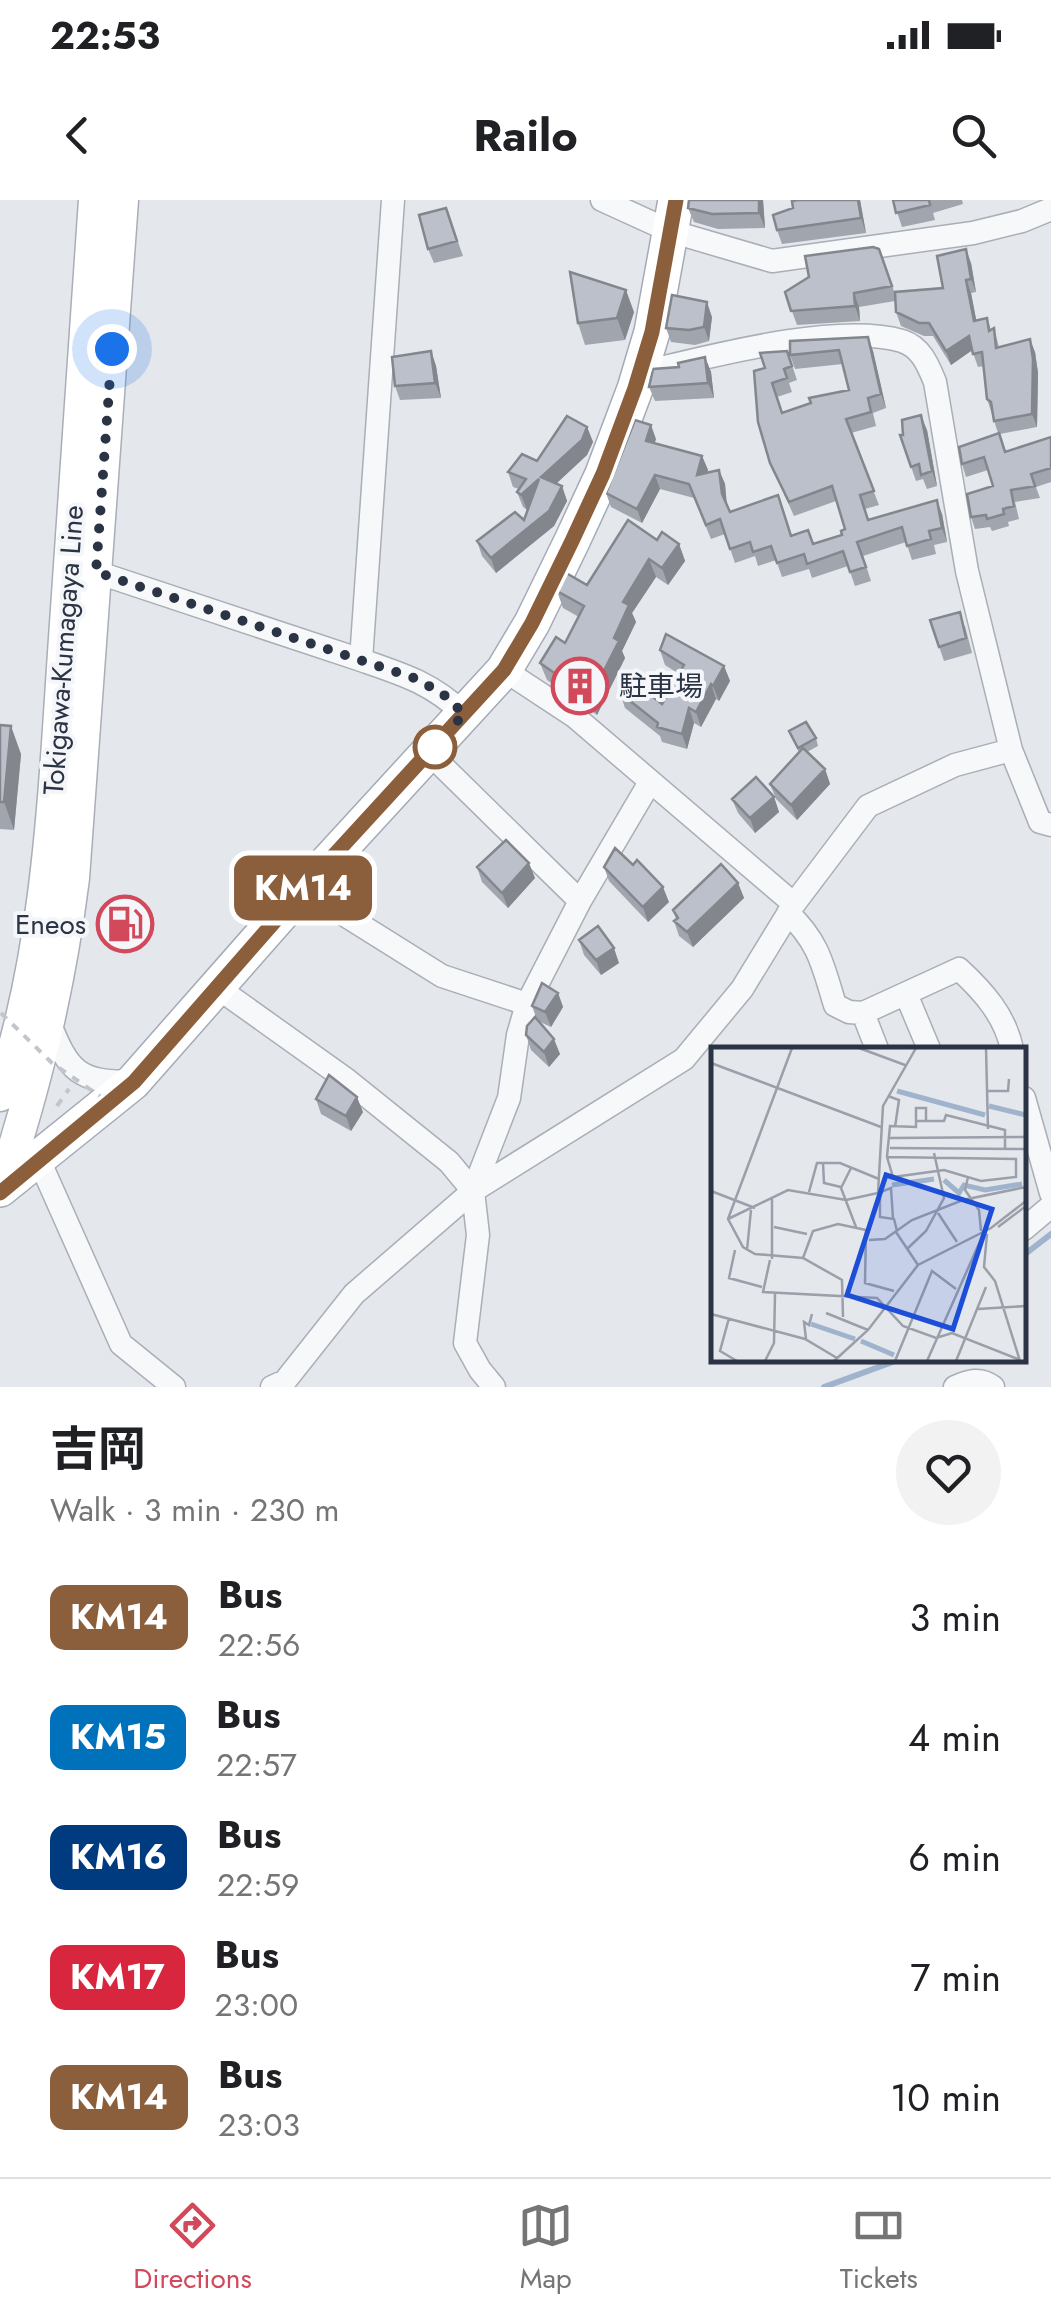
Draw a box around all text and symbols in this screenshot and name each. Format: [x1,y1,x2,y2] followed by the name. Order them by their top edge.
[50,8,160,63] text: 22:53
[473,103,578,168] text: Railo
[50,108,105,163] icon: back
[946,108,1001,163] icon: search
[87,324,137,374] your location
[33,504,94,796] street label: Tokigawa-Kumagaya Line
[550,656,610,716] building icon: 駐車場
[619,666,703,707] place label: 駐車場
[414,726,456,768] unlabelled marker
[233,856,373,920] line badge: KM14
[254,863,352,913] text: KM14
[95,894,155,954] fuel station icon: Eneos
[15,904,86,945] place label: Eneos
[711,1047,1026,1362] inset map
[50,1415,146,1484] text: 吉岡
[896,1420,1001,1525] button: heart
[50,1487,340,1533] text: Walk · 3 min · 230 m
[218,1567,282,1622] text: Bus
[909,1590,1001,1645] text: 3 min
[70,1592,168,1642] text: KM14
[218,1622,300,1668] text: 22:56
[216,1687,280,1742] text: Bus
[908,1710,1001,1765] text: 4 min
[70,1712,166,1762] text: KM15
[216,1742,297,1788] text: 22:57
[217,1807,281,1862] text: Bus
[908,1830,1001,1885] text: 6 min
[70,1832,167,1882] text: KM16
[217,1862,299,1908] text: 22:59
[215,1927,279,1982] text: Bus
[910,1950,1001,2005] text: 7 min
[70,1952,165,2002] text: KM17
[215,1982,298,2028] text: 23:00
[218,2047,282,2102] text: Bus
[890,2070,1001,2125] text: 10 min
[70,2072,168,2122] text: KM14
[218,2102,300,2148] text: 23:03
[133,2198,252,2299] tab: Directions
[518,2198,573,2299] tab: Map
[840,2198,918,2299] tab: Tickets

